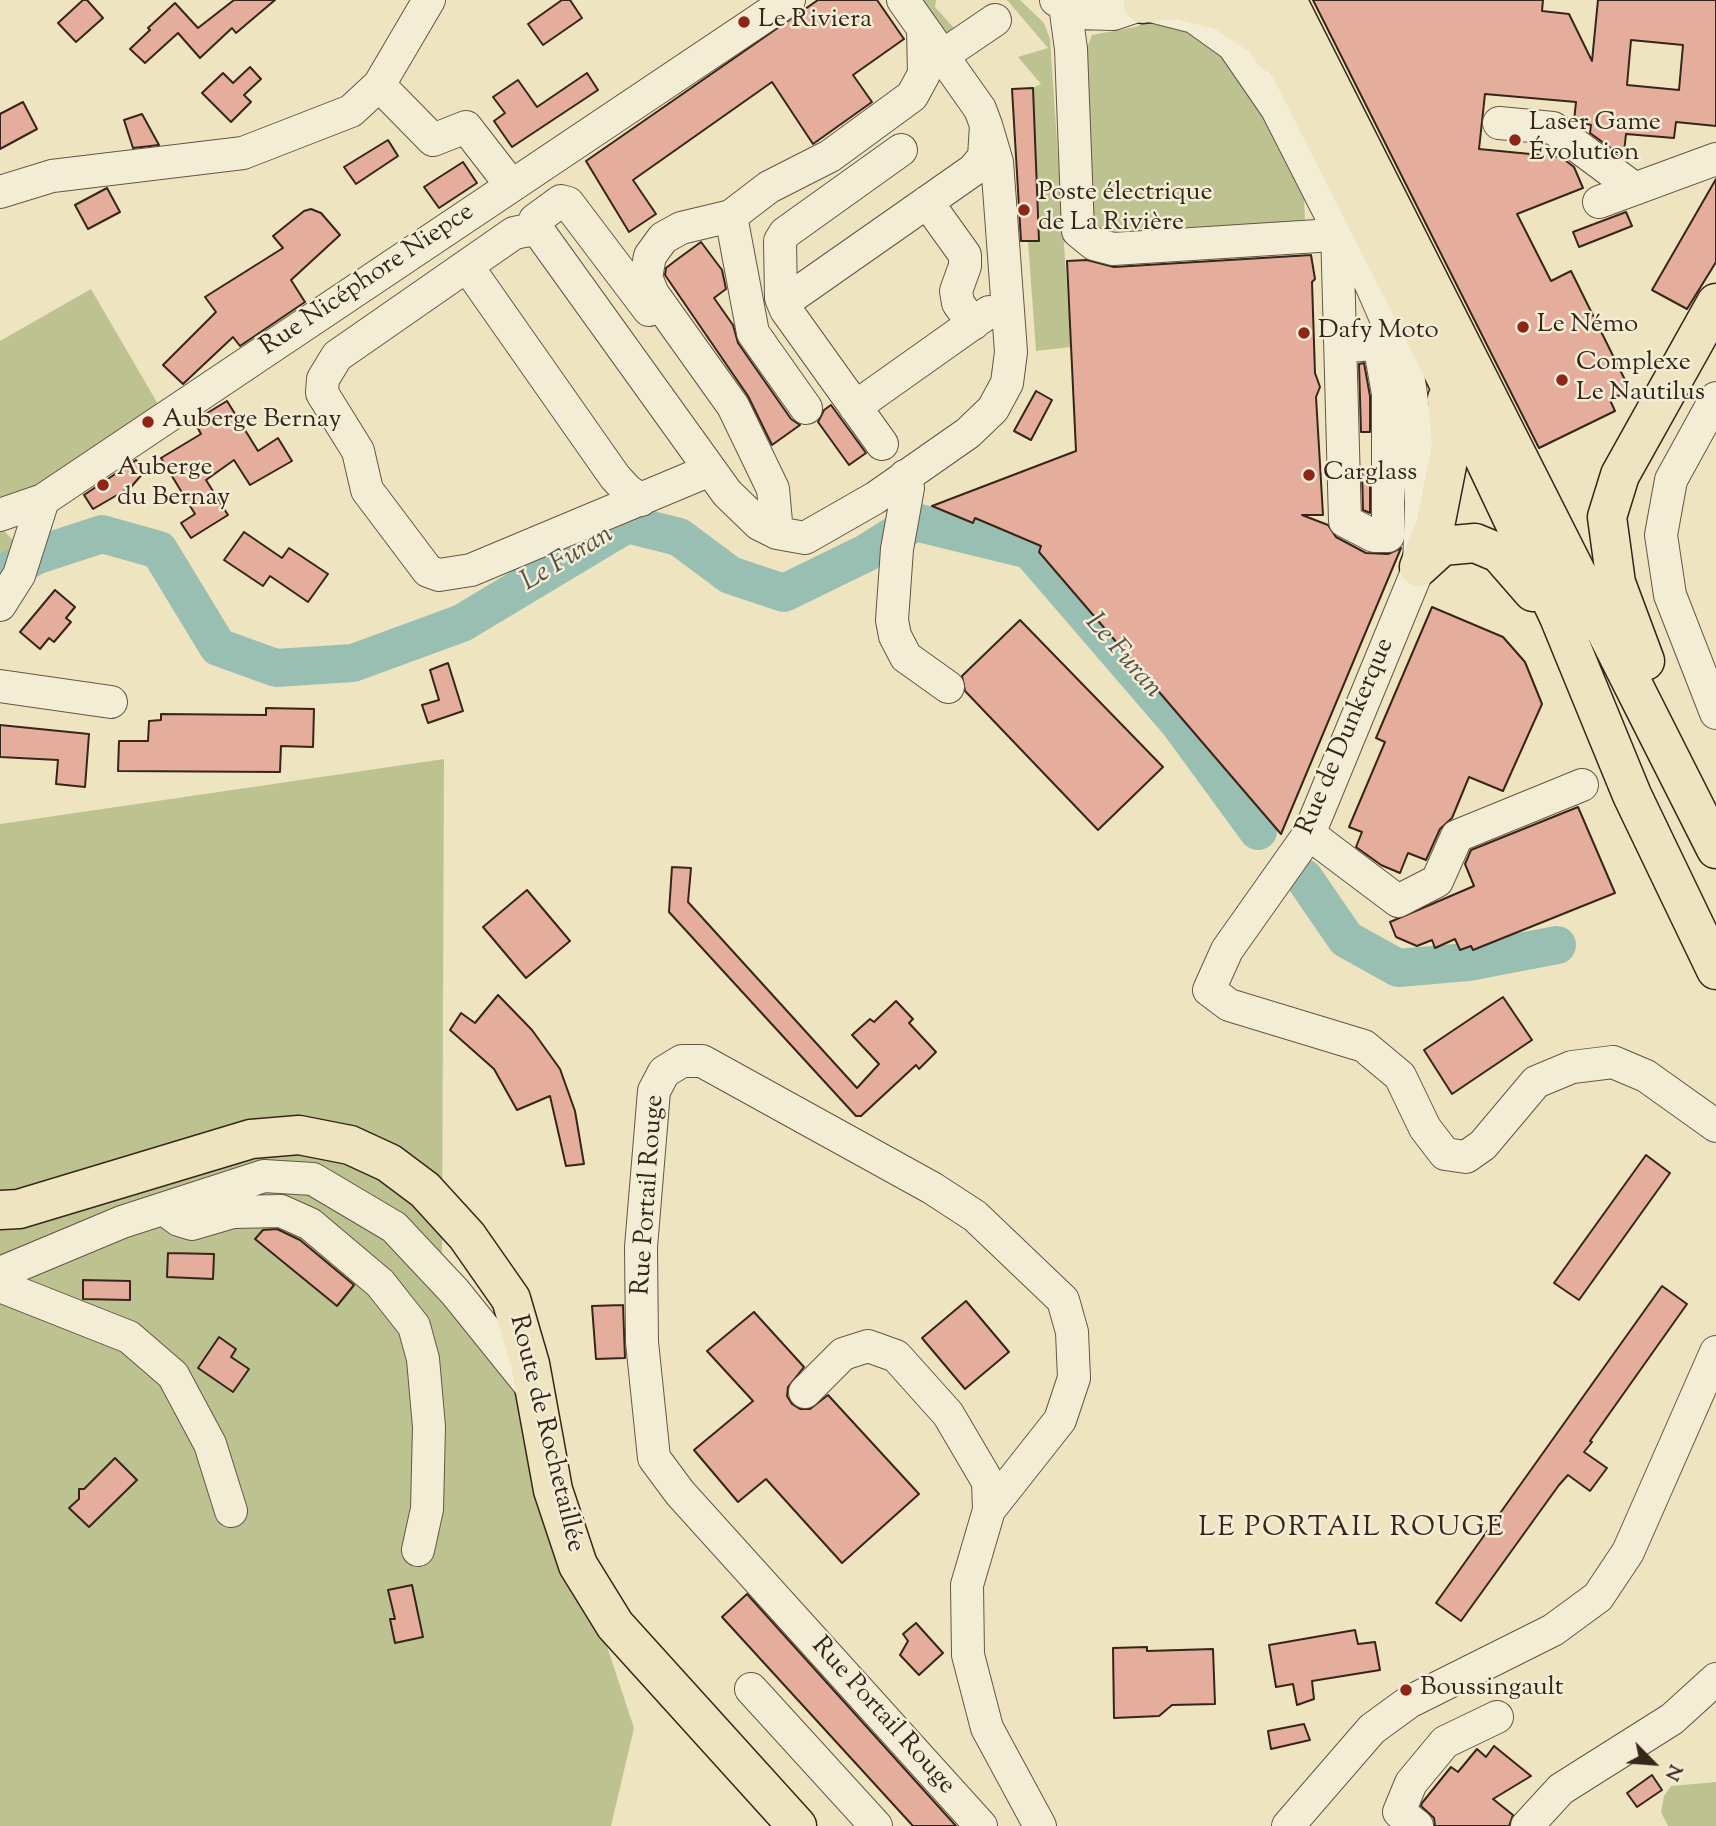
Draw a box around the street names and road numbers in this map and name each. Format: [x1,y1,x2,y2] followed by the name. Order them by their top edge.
[255,198,481,364] street label: Rue Nicéphore Niepce
[1292,634,1402,840] street label: Rue de Dunkerque
[627,1094,673,1296] street label: Rue Portail Rouge
[500,1312,590,1556] street label: Route de Rochetaillée
[803,1632,961,1802] street label: Rue Portail Rouge

